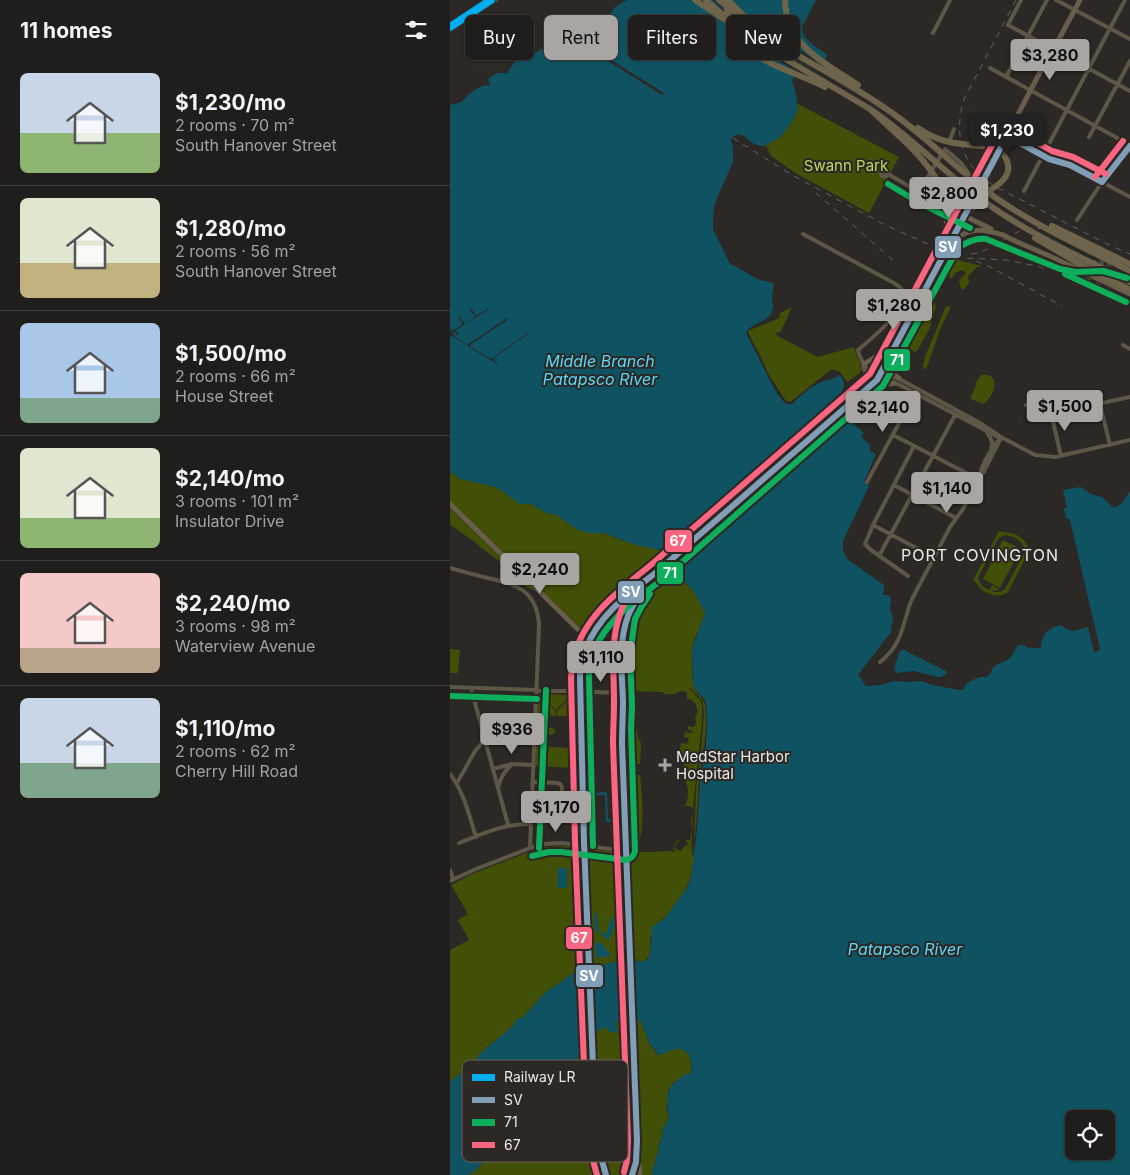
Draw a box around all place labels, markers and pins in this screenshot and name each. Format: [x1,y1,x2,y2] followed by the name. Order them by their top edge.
[1009,38,1091,81] pin: $3,280
[966,114,1048,156] pin: $1,230
[908,176,990,219] pin: $2,800
[853,288,935,331] pin: $1,280
[842,390,924,433] pin: $2,140
[1024,390,1106,432] pin: $1,500
[906,472,988,514] pin: $1,140
[499,552,581,595] pin: $2,240
[560,640,642,683] pin: $1,110
[482,712,542,755] pin: $936
[676,747,790,783] place label: MedStar Harbor Hospital
[658,758,672,772] marker: MedStar Harbor Hospital
[515,790,597,833] pin: $1,170

